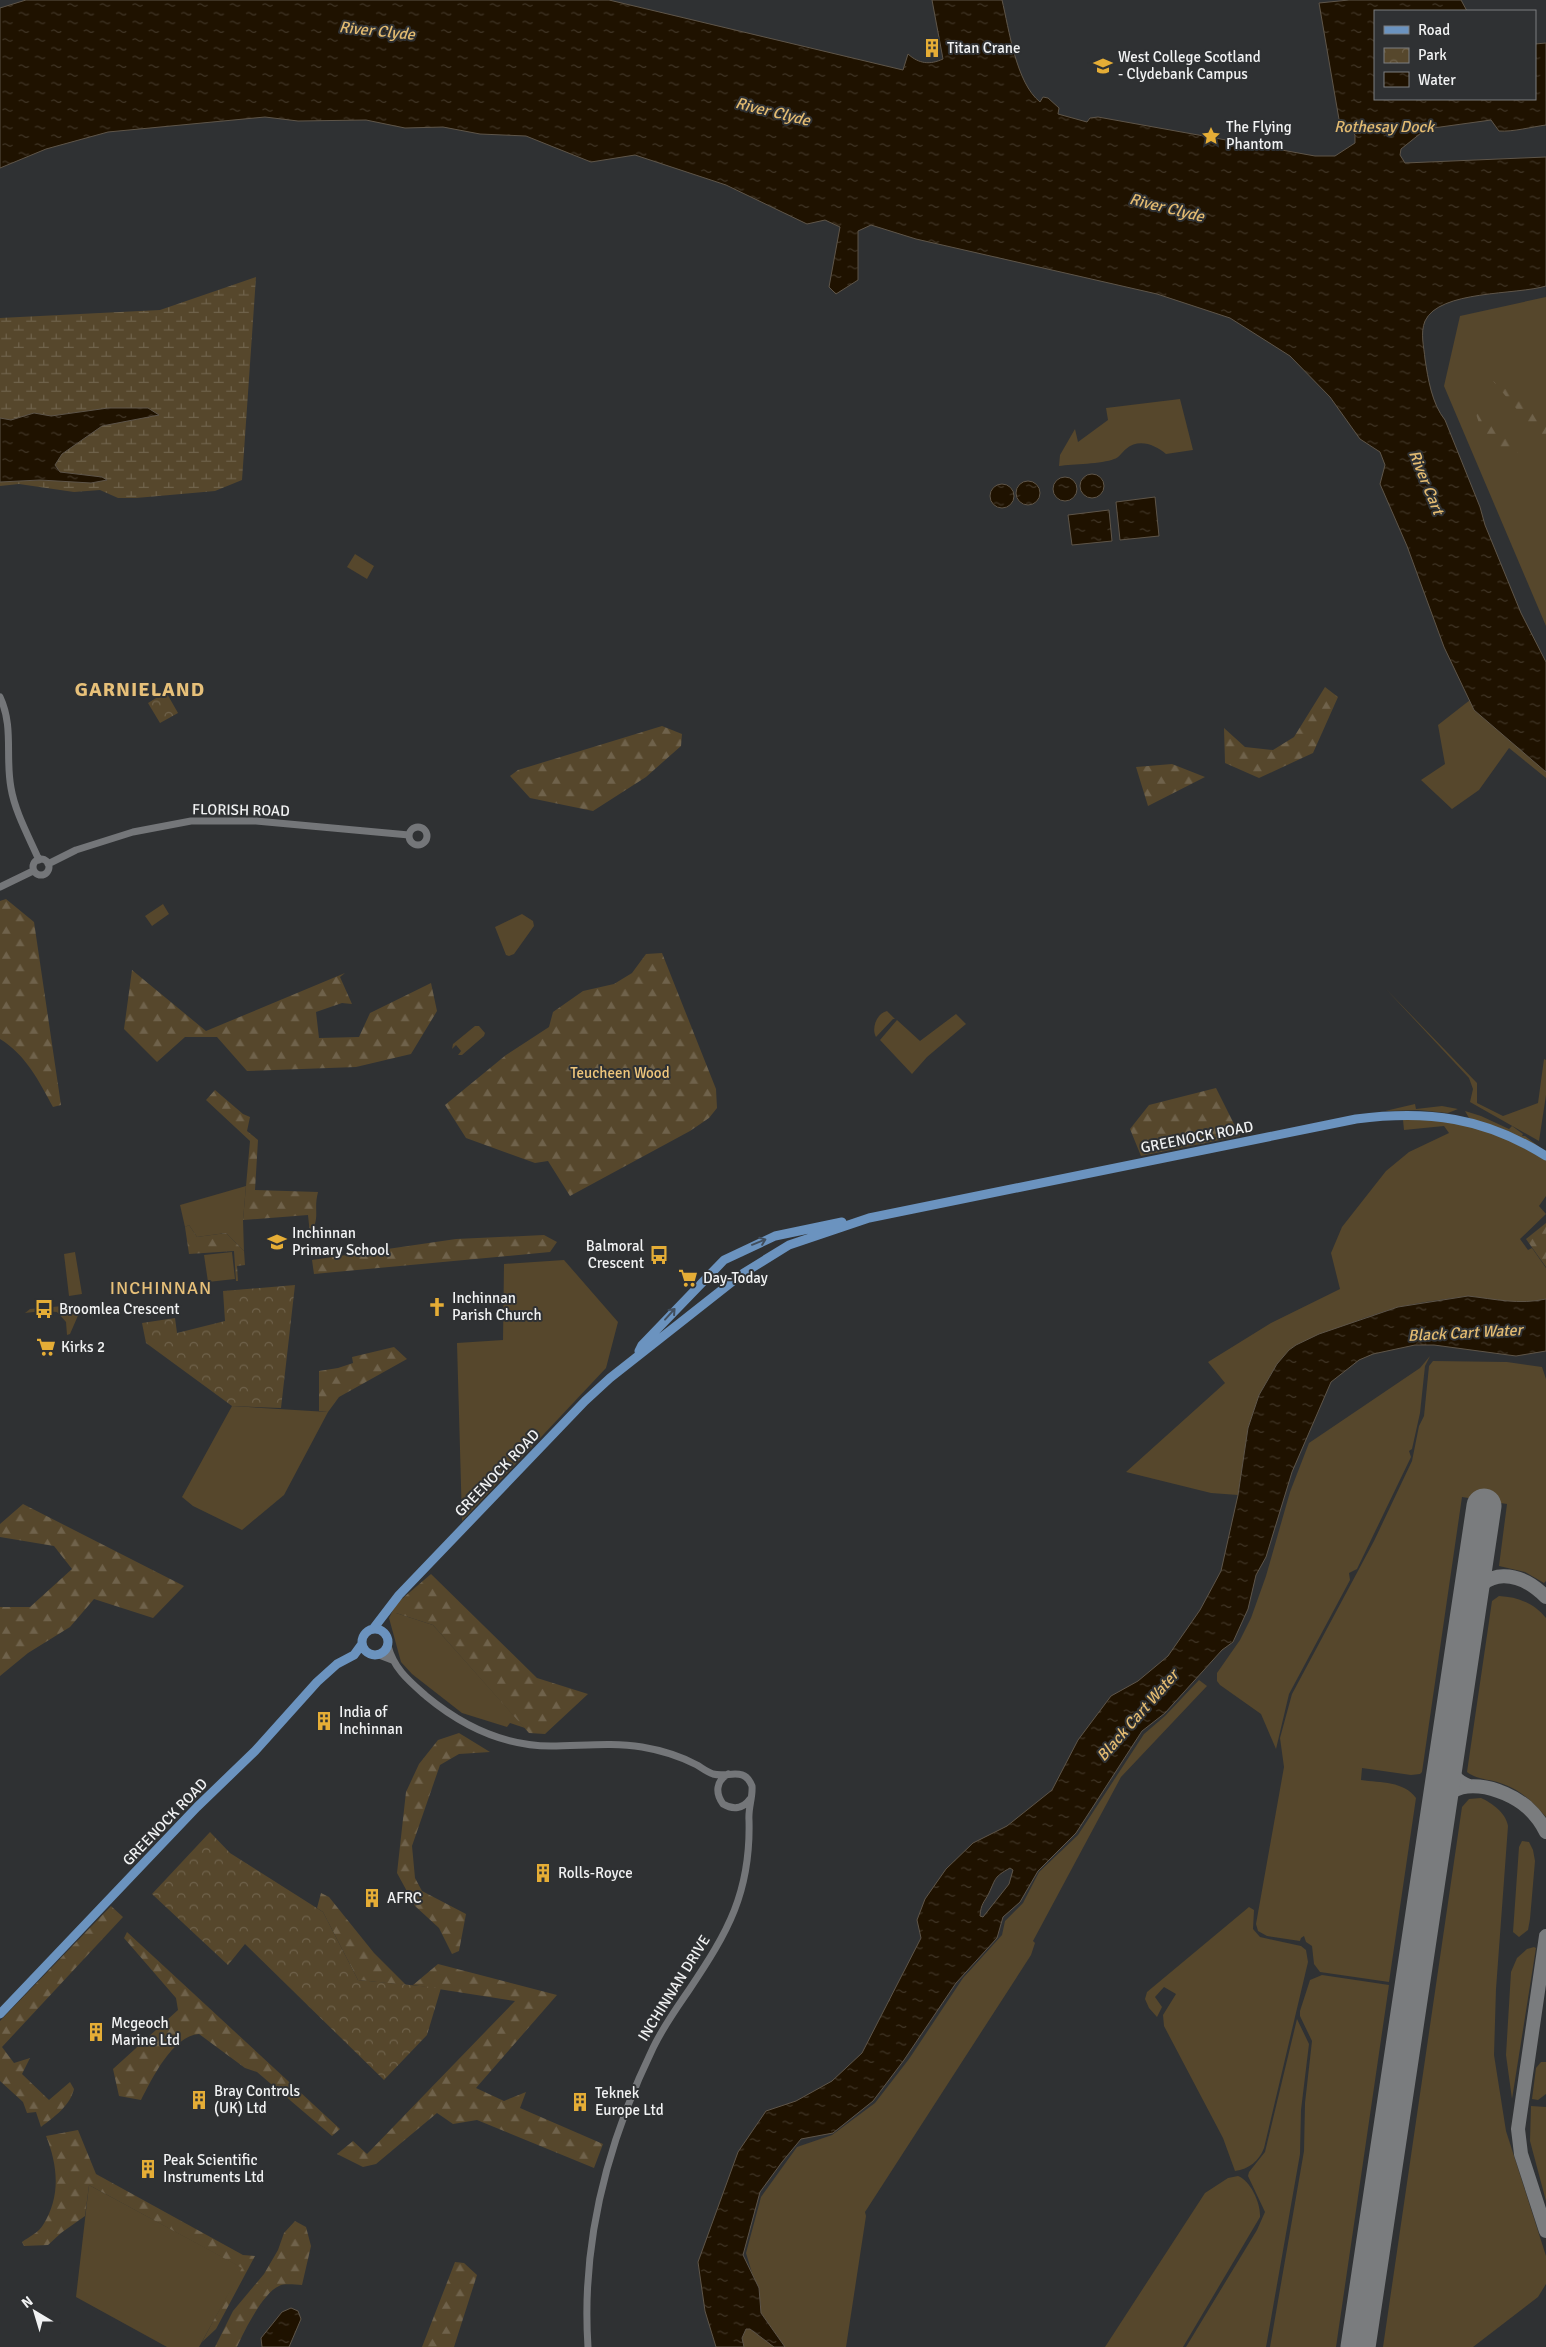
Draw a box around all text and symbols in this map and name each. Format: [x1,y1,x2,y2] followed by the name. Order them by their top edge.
[1374,10,1536,100] legend
[338,17,417,45] water label: River Clyde
[1418,21,1450,39] text: Road
[921,37,943,59] building icon: Titan Crane
[947,39,1021,57] place label: Titan Crane
[1418,46,1447,64] text: Park
[1118,48,1261,83] place label: West College Scotland - Clydebank Campus
[1092,55,1114,77] school or university icon: West College Scotland - Clydebank Campus
[1418,71,1456,89] text: Water
[733,93,813,131] water label: River Clyde
[1334,117,1436,137] water label: Rothesay Dock
[1226,118,1292,153] place label: The Flying Phantom
[1200,125,1222,147] place icon: The Flying Phantom
[1127,189,1207,227] water label: River Clyde
[1404,447,1449,520] water label: River Cart
[75,677,205,702] district label: GARNIELAND
[192,800,290,820] street label: FLORISH ROAD
[570,1064,670,1082] park label: Teucheen Wood
[1139,1117,1255,1157] street label: GREENOCK ROAD
[292,1224,389,1259] place label: Inchinnan Primary School
[266,1231,288,1253] school or university icon: Inchinnan Primary School
[586,1237,644,1272] place label: Balmoral Crescent
[752,1237,767,1246] one-way arrow
[648,1244,670,1266] bus stop icon: Balmoral Crescent
[677,1267,699,1289] supermarket icon: Day-Today
[703,1269,768,1287] place label: Day-Today
[110,1277,212,1299] district label: INCHINNAN
[452,1289,542,1324] place label: Inchinnan Parish Church
[426,1296,448,1318] church icon: Inchinnan Parish Church
[33,1298,55,1320] bus stop icon: Broomlea Crescent
[59,1300,180,1318] place label: Broomlea Crescent
[664,1308,676,1321] one-way arrow
[1407,1320,1525,1346] water label: Black Cart Water
[35,1336,57,1358] supermarket icon: Kirks 2
[61,1338,105,1356] place label: Kirks 2
[451,1426,543,1520] street label: GREENOCK ROAD
[1093,1664,1184,1766] water label: Black Cart Water
[339,1703,403,1738] place label: India of Inchinnan
[313,1710,335,1732] building icon: India of Inchinnan
[119,1775,211,1869] street label: GREENOCK ROAD
[532,1862,554,1884] building icon: Rolls-Royce
[558,1864,633,1882] place label: Rolls-Royce
[361,1887,383,1909] building icon: AFRC
[387,1889,422,1907] place label: AFRC
[634,1932,714,2044] street label: INCHINNAN DRIVE
[111,2014,180,2049] place label: Mcgeoch Marine Ltd
[85,2021,107,2043] building icon: Mcgeoch Marine Ltd
[214,2082,301,2117] place label: Bray Controls (UK) Ltd
[595,2084,664,2119] place label: Teknek Europe Ltd
[188,2089,210,2111] building icon: Bray Controls (UK) Ltd
[569,2091,591,2113] building icon: Teknek Europe Ltd
[163,2151,264,2186] place label: Peak Scientific Instruments Ltd
[137,2158,159,2180] building icon: Peak Scientific Instruments Ltd
[10,2287,60,2337] north arrow
[18,2292,36,2312] text: N

